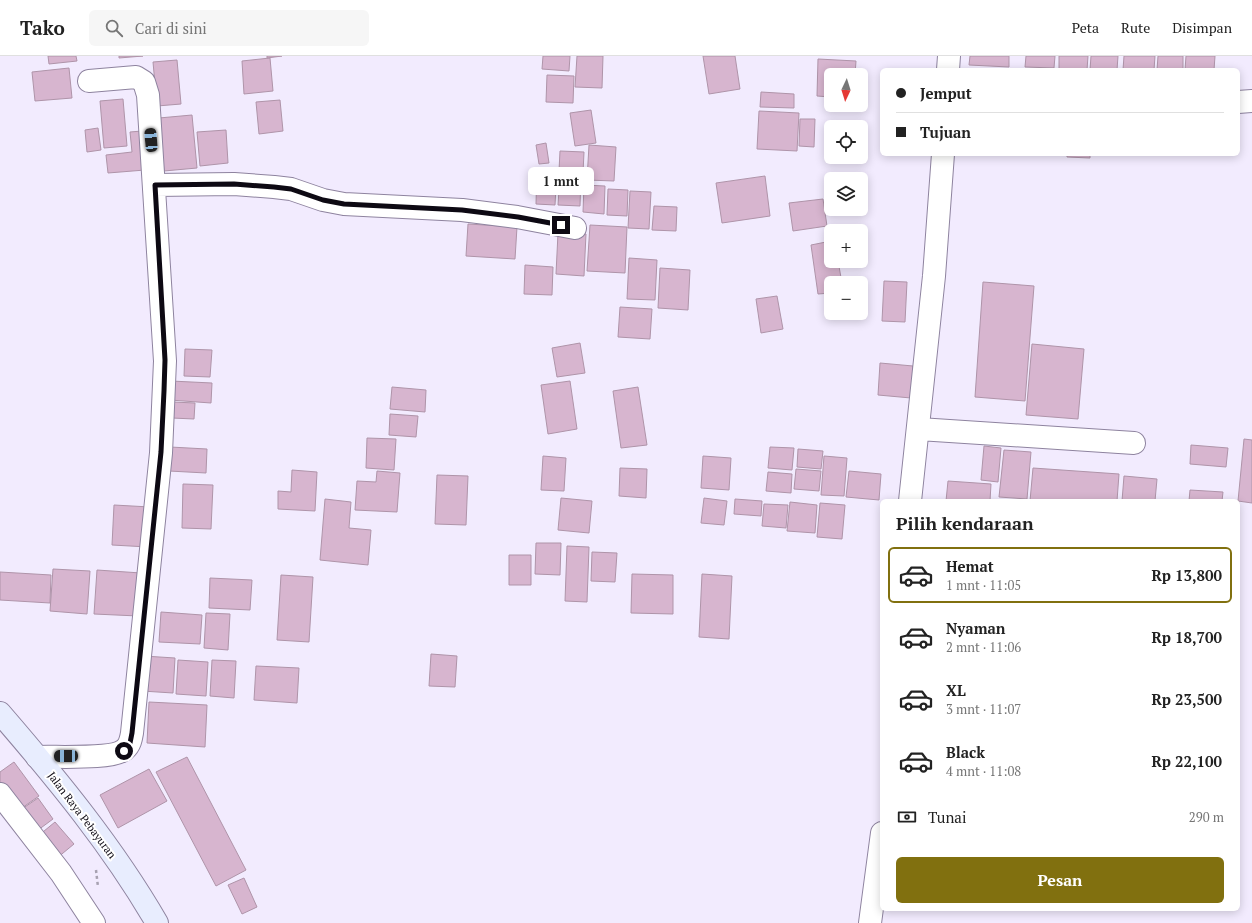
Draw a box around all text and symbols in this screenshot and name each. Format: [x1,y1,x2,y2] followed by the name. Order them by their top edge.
[89,10,369,46] search box
[20,15,65,40] text: Tako
[103,17,125,39] icon: search
[135,18,207,38] text: Cari di sini
[1072,18,1099,37] text: Peta
[1121,18,1150,37] text: Rute
[1172,18,1232,37] text: Disimpan
[824,68,868,112] north arrow
[824,68,868,320] map controls
[920,83,972,103] text: Jemput
[824,120,868,164] button: locate
[920,122,971,142] text: Tujuan
[144,128,158,152] car
[528,167,594,195] callout: 1 mnt
[543,172,579,190] text: 1 mnt
[824,172,868,216] button: layers
[552,216,570,234] route end
[824,224,868,268] button: +
[824,276,868,320] button: −
[896,511,1034,535] text: Pilih kendaraan
[946,556,994,576] text: Hemat
[898,557,934,593] icon: car
[1151,565,1222,585] text: Rp 13,800
[946,576,1021,594] text: 1 mnt · 11:05
[946,618,1006,638] text: Nyaman
[898,619,934,655] icon: car
[1151,627,1222,647] text: Rp 18,700
[946,638,1021,656] text: 2 mnt · 11:06
[946,680,966,700] text: XL
[898,681,934,717] icon: car
[1151,689,1222,709] text: Rp 23,500
[946,700,1021,718] text: 3 mnt · 11:07
[115,742,133,760] route start
[946,742,985,762] text: Black
[898,743,934,779] icon: car
[54,750,78,762] car
[1151,751,1222,771] text: Rp 22,100
[946,762,1021,780] text: 4 mnt · 11:08
[45,769,120,862] street label: Jalan Raya Pebayuran
[896,806,918,828] icon: cash
[928,807,966,827] text: Tunai
[1189,808,1224,826] text: 290 m
[896,857,1224,903] button: Pesan

